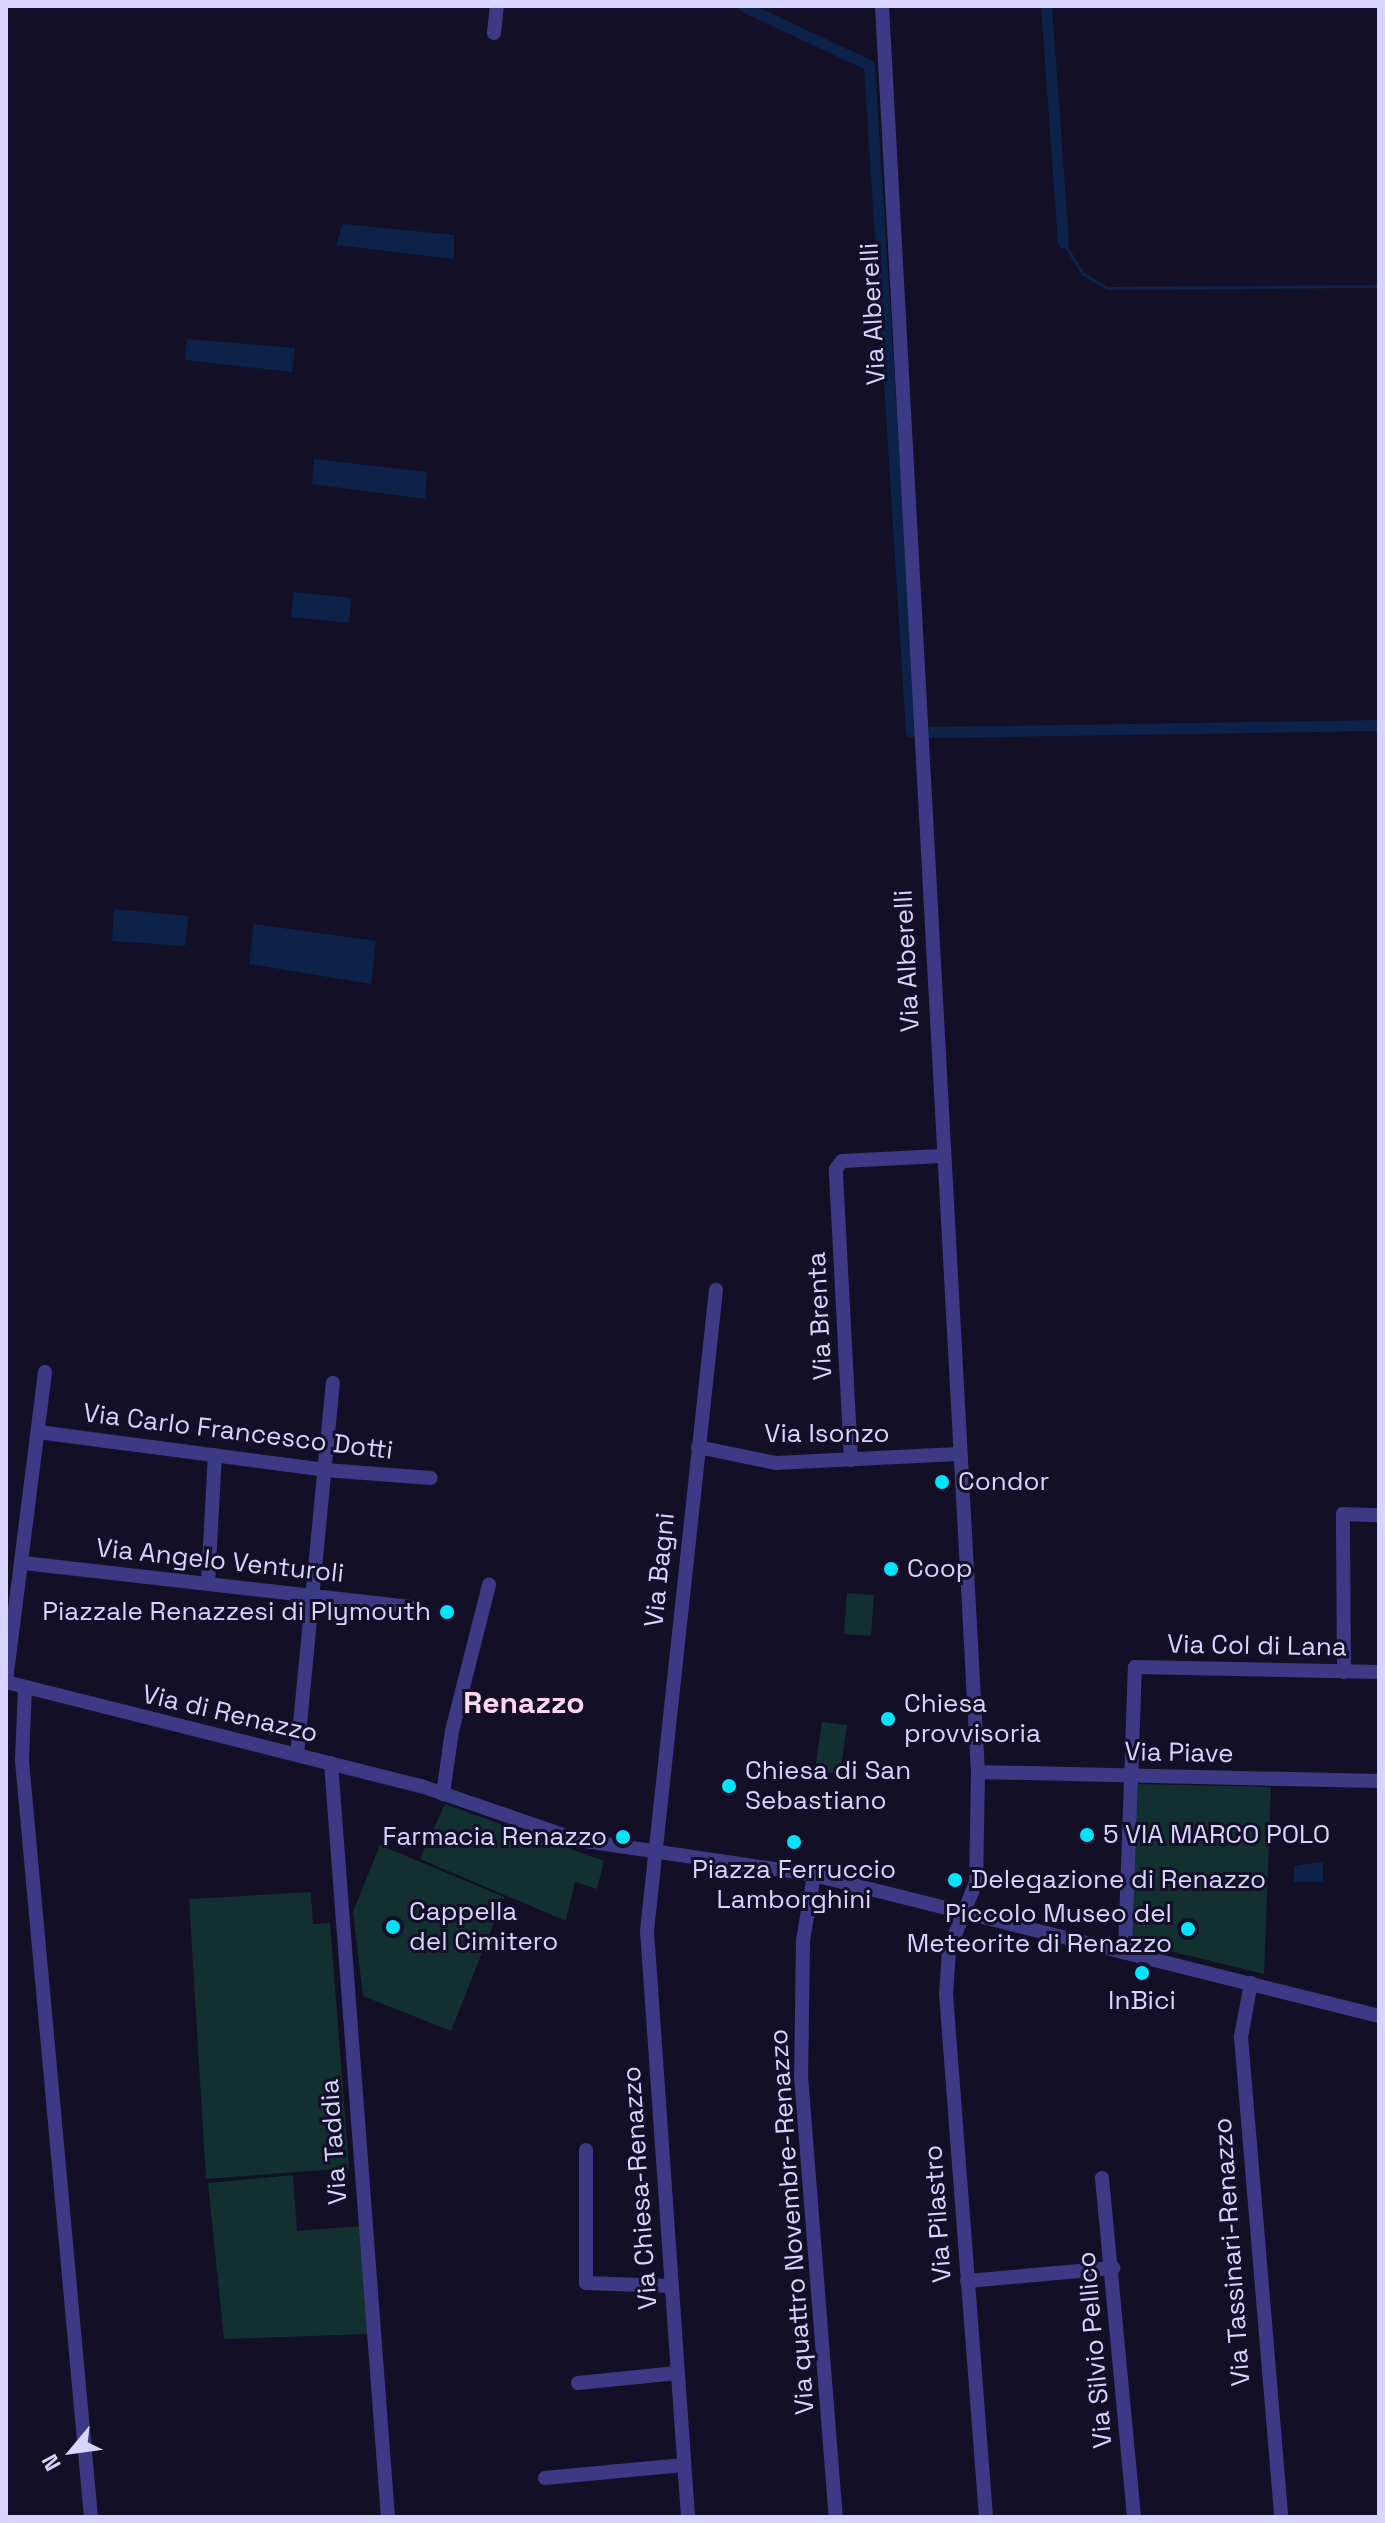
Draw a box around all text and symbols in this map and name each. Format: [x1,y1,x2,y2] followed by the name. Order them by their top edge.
[854,242,892,386] street label: Via Alberelli
[888,889,926,1033] street label: Via Alberelli
[801,1251,839,1381] street label: Via Brenta
[81,1398,395,1466] street label: Via Carlo Francesco Dotti
[764,1418,890,1450] street label: Via Isonzo
[958,1466,1049,1498] place label: Condor
[933,1473,951,1491] marker: Condor
[638,1511,682,1629] street label: Via Bagni
[94,1532,346,1590] street label: Via Angelo Venturoli
[907,1553,973,1585] place label: Coop
[882,1560,900,1578] marker: Coop
[42,1596,431,1628] place label: Piazzale Renazzesi di Plymouth
[438,1603,456,1621] marker: Piazzale Renazzesi di Plymouth
[1167,1629,1347,1663] street label: Via Col di Lana
[139,1679,321,1749] street label: Via di Renazzo
[463,1685,585,1721] district label: Renazzo
[904,1688,1041,1750] place label: Chiesa provvisoria
[879,1710,897,1728] marker: Chiesa provvisoria
[1124,1736,1234,1770] street label: Via Piave
[745,1755,911,1816] place label: Chiesa di San Sebastiano
[720,1777,738,1795] marker: Chiesa di San Sebastiano
[1103,1819,1331,1851] place label: 5 VIA MARCO POLO
[383,1821,607,1853] place label: Farmacia Renazzo
[1078,1826,1096,1844] marker: 5 VIA MARCO POLO
[614,1828,632,1846] marker: Farmacia Renazzo
[785,1833,803,1851] marker: Piazza Ferruccio Lamborghini
[692,1854,896,1916] place label: Piazza Ferruccio Lamborghini
[971,1864,1266,1896] place label: Delegazione di Renazzo
[946,1871,964,1889] marker: Delegazione di Renazzo
[409,1896,558,1958] place label: Cappella del Cimitero
[907,1898,1172,1960] place label: Piccolo Museo del Meteorite di Renazzo
[384,1918,402,1936] marker: Cappella del Cimitero
[1179,1920,1197,1938] marker: Piccolo Museo del Meteorite di Renazzo
[1133,1964,1151,1982] marker: InBici
[1108,1985,1176,2017] place label: InBici
[763,2028,821,2416] street label: Via quattro Novembre-Renazzo
[616,2065,664,2311] street label: Via Chiesa-Renazzo
[314,2078,354,2206] street label: Via Taddia
[1207,2116,1257,2388] street label: Via Tassinari-Renazzo
[918,2144,958,2284] street label: Via Pilastro
[1071,2250,1119,2450] street label: Via Silvio Pellico
[32,2411,112,2491] north arrow
[35,2449,67,2476] text: N

